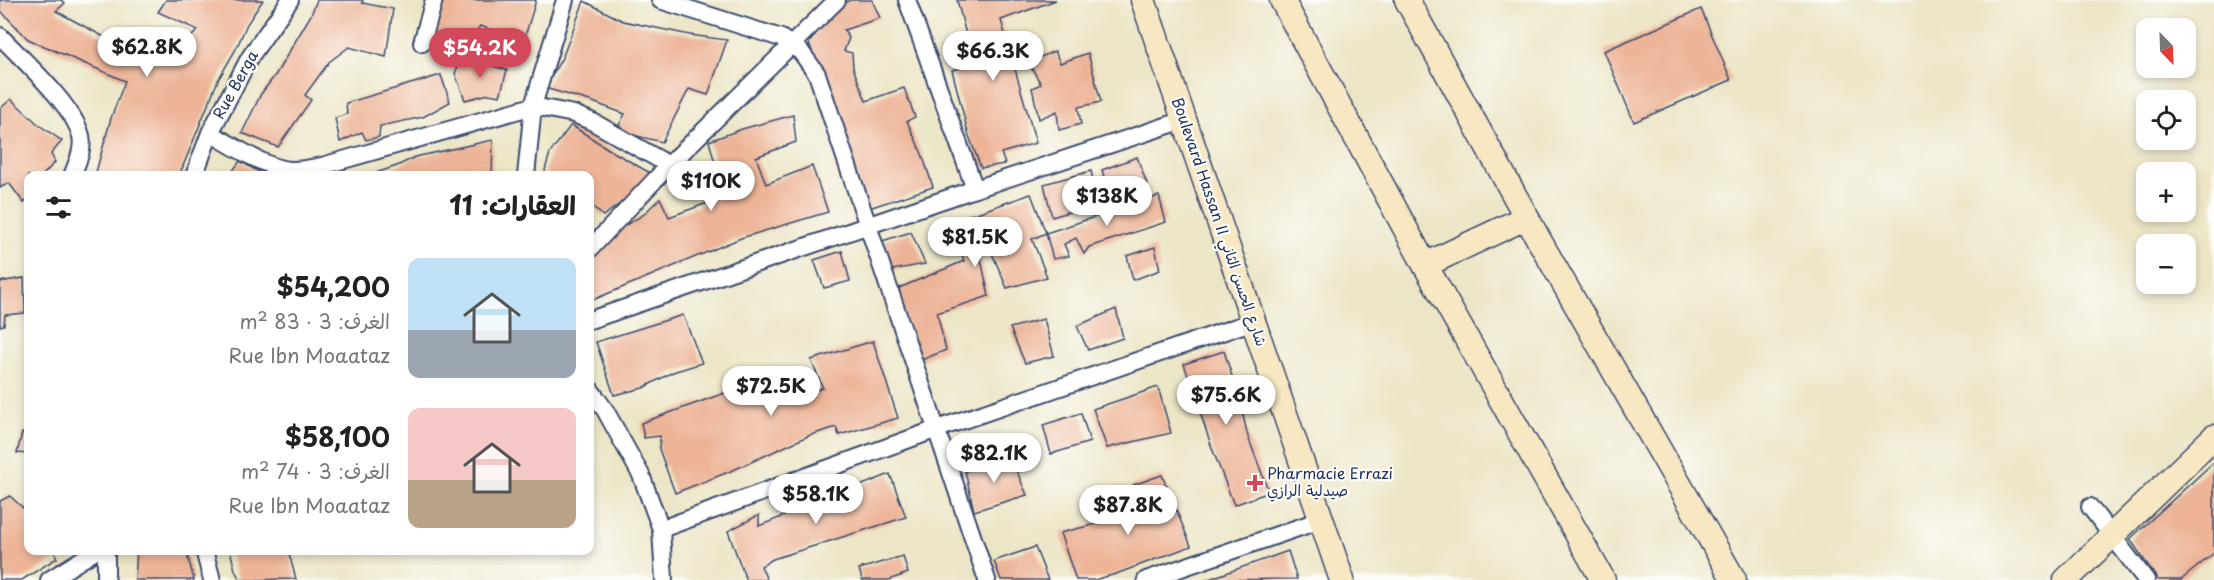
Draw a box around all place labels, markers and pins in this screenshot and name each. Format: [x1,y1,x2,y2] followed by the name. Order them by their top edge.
[98,27,196,78] pin: $62.8K
[431,28,529,79] pin: $54.2K
[944,31,1042,82] pin: $66.3K
[669,161,753,212] pin: $110K
[1065,176,1149,227] pin: $138K
[926,217,1024,268] pin: $81.5K
[722,366,820,417] pin: $72.5K
[1177,375,1275,426] pin: $75.6K
[945,433,1043,484] pin: $82.1K
[1267,461,1393,502] place label: Pharmacie Errazi صيدلية الرازي
[767,474,865,525] pin: $58.1K
[1248,476,1262,490] marker: Pharmacie Errazi صيدلية الرازي
[1079,485,1177,536] pin: $87.8K

